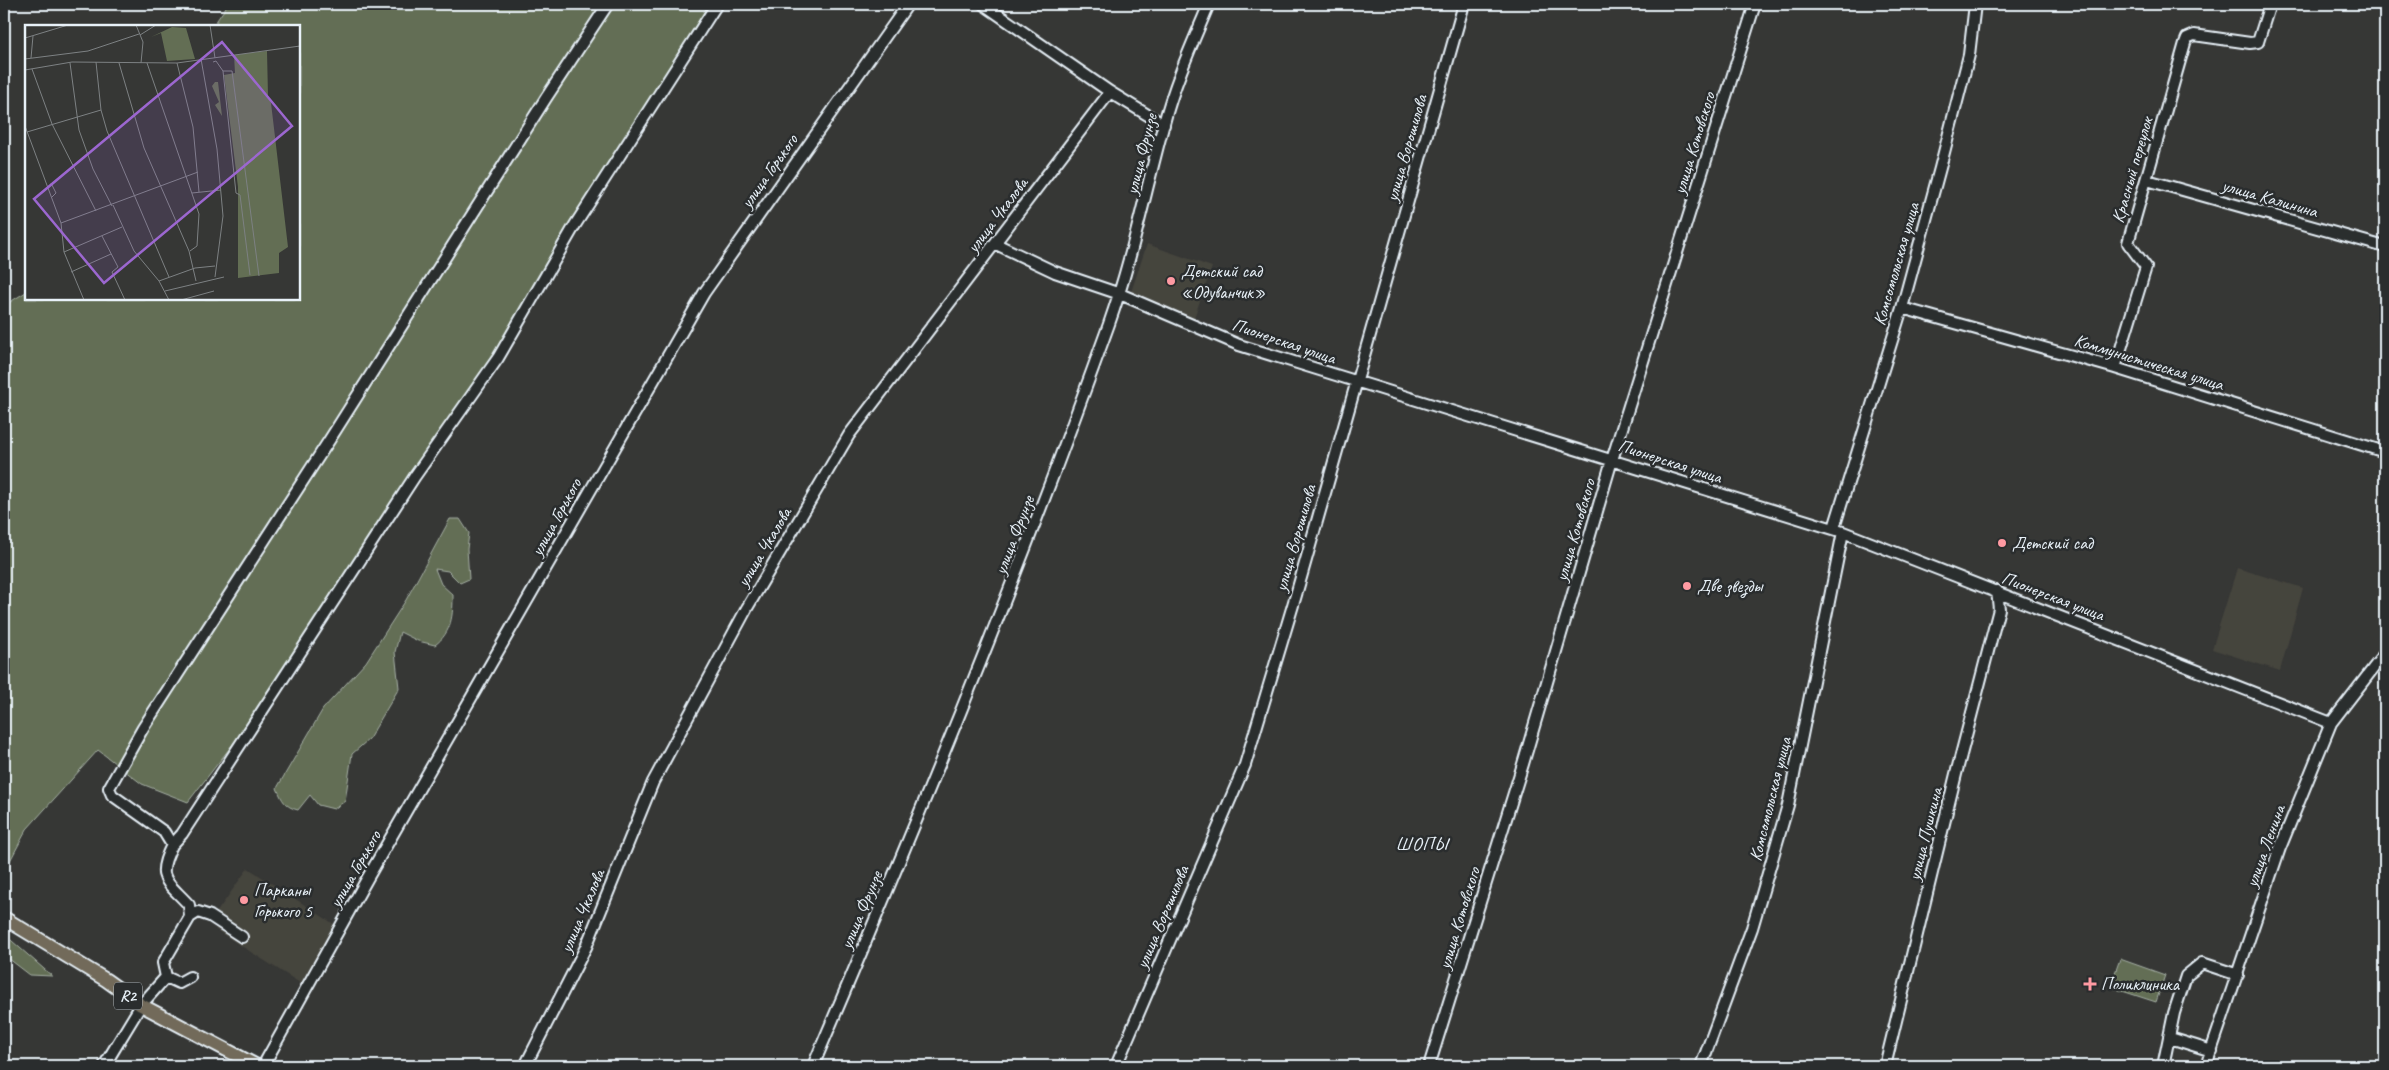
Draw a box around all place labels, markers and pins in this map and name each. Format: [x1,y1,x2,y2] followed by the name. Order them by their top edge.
[1181,260,1266,303] place label: Детский сад «Одуванчик»
[1165,275,1177,287] marker: Детский сад «Одуванчик»
[2012,532,2095,554] place label: Детский сад
[1996,537,2008,549] marker: Детский сад
[1697,575,1764,598] place label: Две звезды
[1681,580,1693,592] marker: Две звезды
[254,879,313,922] place label: Парканы Горького 5
[238,894,250,906] marker: Парканы Горького 5
[2101,973,2181,995] place label: Поликлиника
[2083,977,2097,991] marker: Поликлиника

